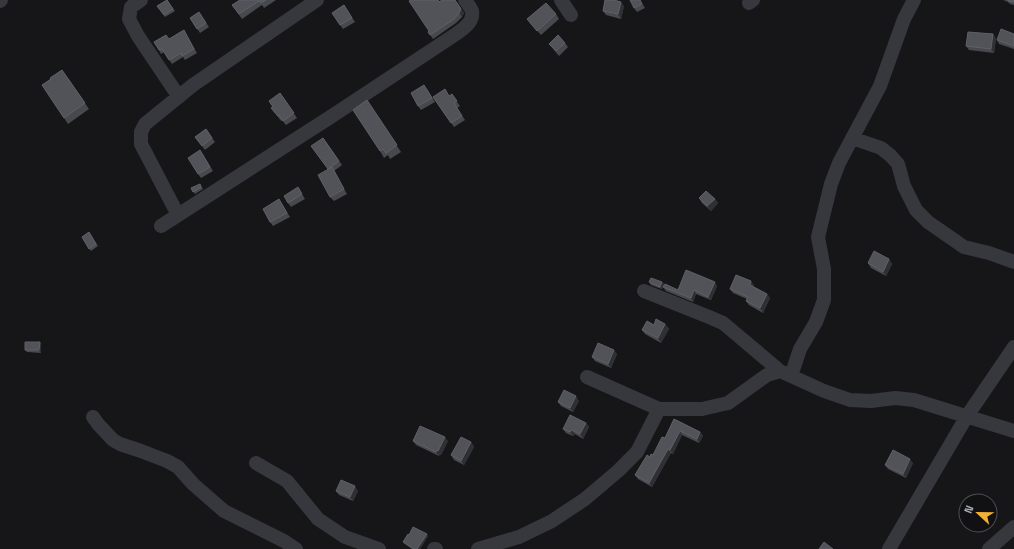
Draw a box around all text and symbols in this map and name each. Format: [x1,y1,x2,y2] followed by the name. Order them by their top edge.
[958,493,998,533] north arrow
[961,503,977,515] text: N

